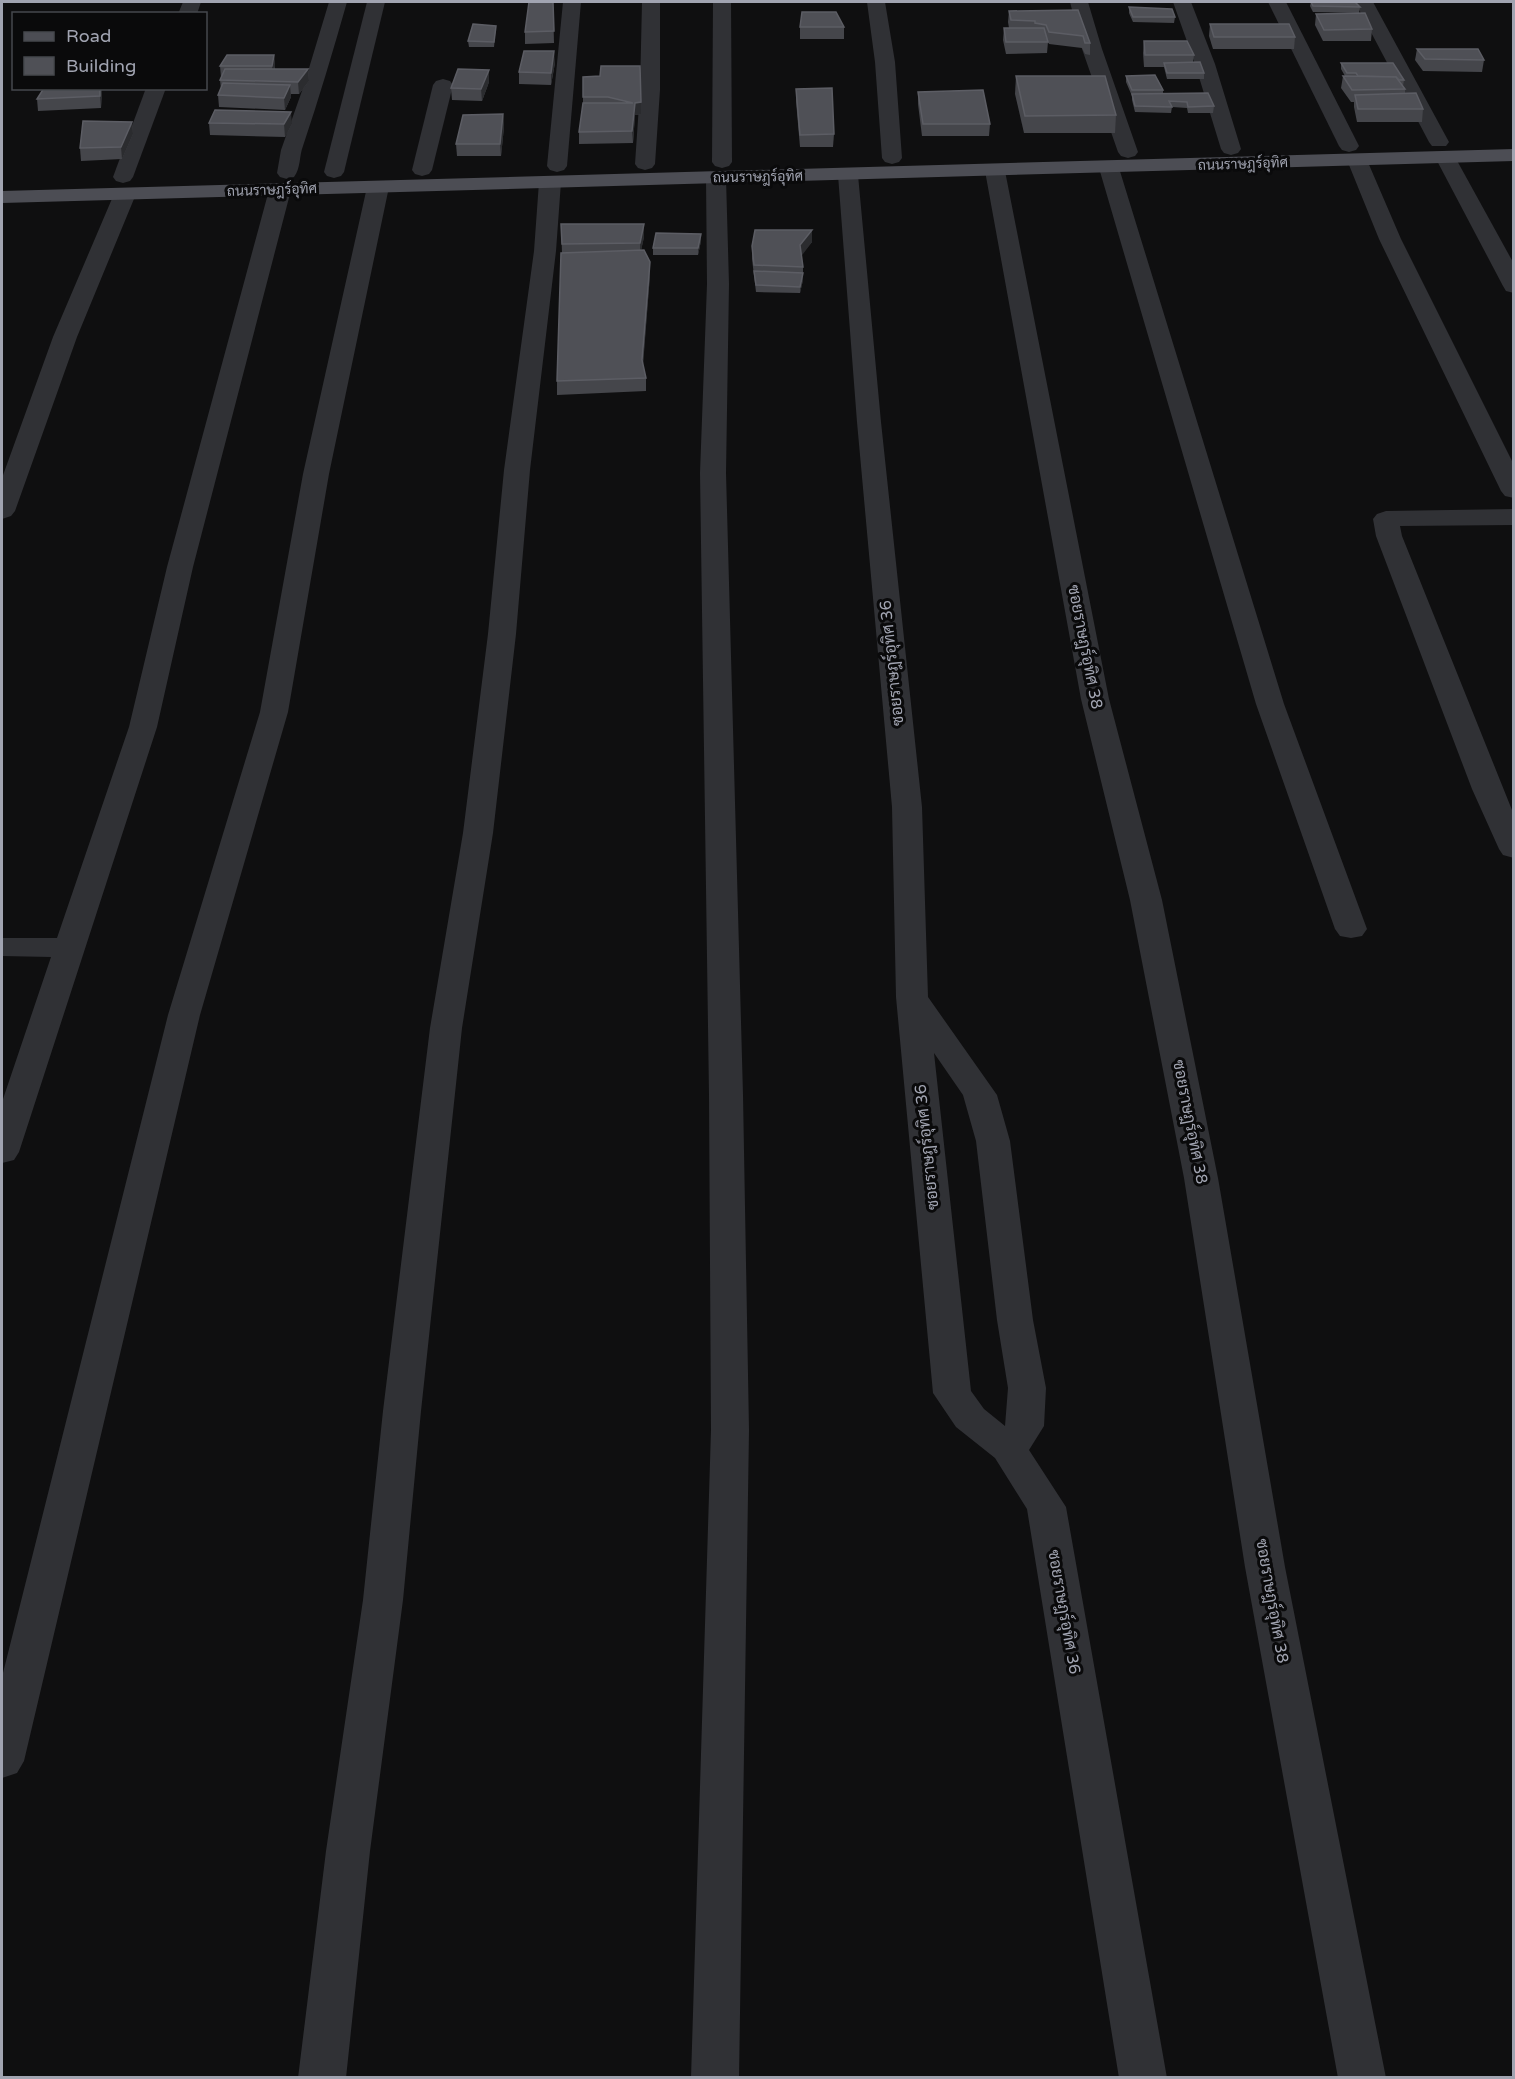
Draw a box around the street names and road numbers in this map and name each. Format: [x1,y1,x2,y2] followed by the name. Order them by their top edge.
[1198,153,1288,175] street label: ถนนราษฎร์อุทิศ
[713,167,803,187] street label: ถนนราษฎร์อุทิศ
[227,179,317,201] street label: ถนนราษฎร์อุทิศ
[1062,583,1110,711] street label: ซอยราษฎร์อุทิศ 38
[872,599,910,727] street label: ซอยราษฎร์อุทิศ 36
[1167,1058,1215,1186] street label: ซอยราษฎร์อุทิศ 38
[907,1083,945,1211] street label: ซอยราษฎร์อุทิศ 36
[1250,1537,1296,1665] street label: ซอยราษฎร์อุทิศ 38
[1042,1548,1088,1676] street label: ซอยราษฎร์อุทิศ 36

